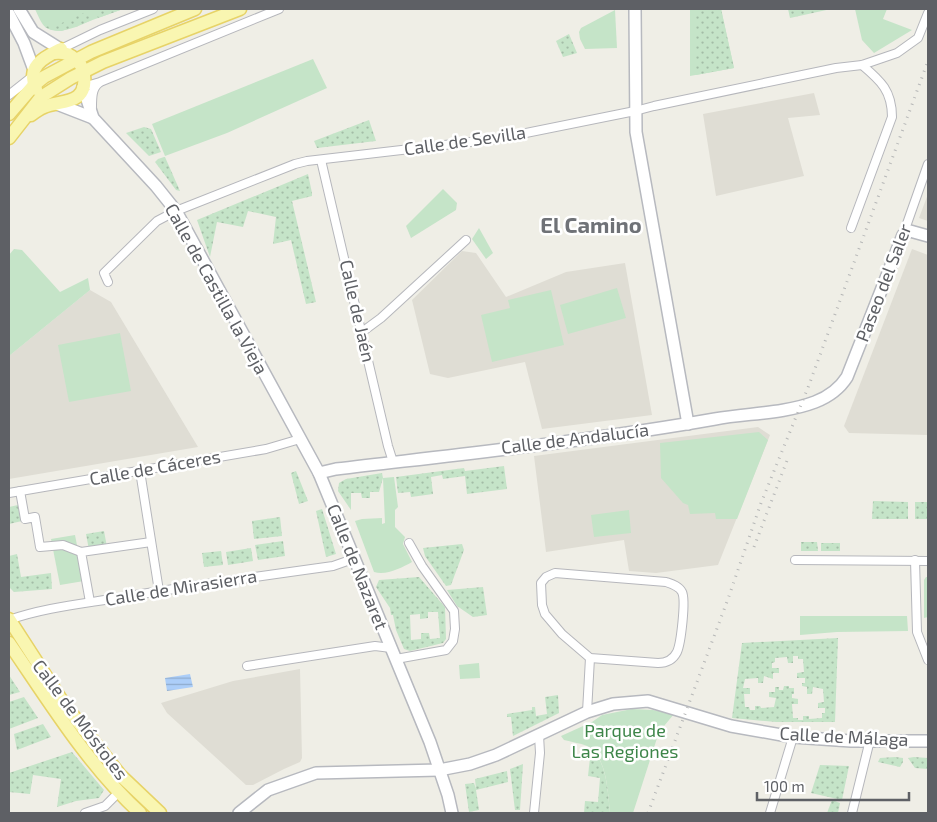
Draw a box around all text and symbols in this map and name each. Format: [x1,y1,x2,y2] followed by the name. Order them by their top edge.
[403,121,527,159] street label: Calle de Sevilla
[161,199,273,378] street label: Calle de Castilla la Vieja
[540,211,642,237] district label: El Camino
[850,221,916,345] street label: Paseo del Saler
[336,257,380,364] street label: Calle de Jaén
[500,418,650,458] street label: Calle de Andalucía
[88,445,222,489] street label: Calle de Cáceres
[323,501,393,633] street label: Calle de Nazaret
[103,564,258,610] street label: Calle de Mirasierra
[28,655,133,784] street label: Calle de Móstoles
[572,719,679,762] park label: Parque de Las Regiones
[779,722,909,750] street label: Calle de Málaga
[757,770,910,802] scale bar
[764,777,805,795] text: 100 m

